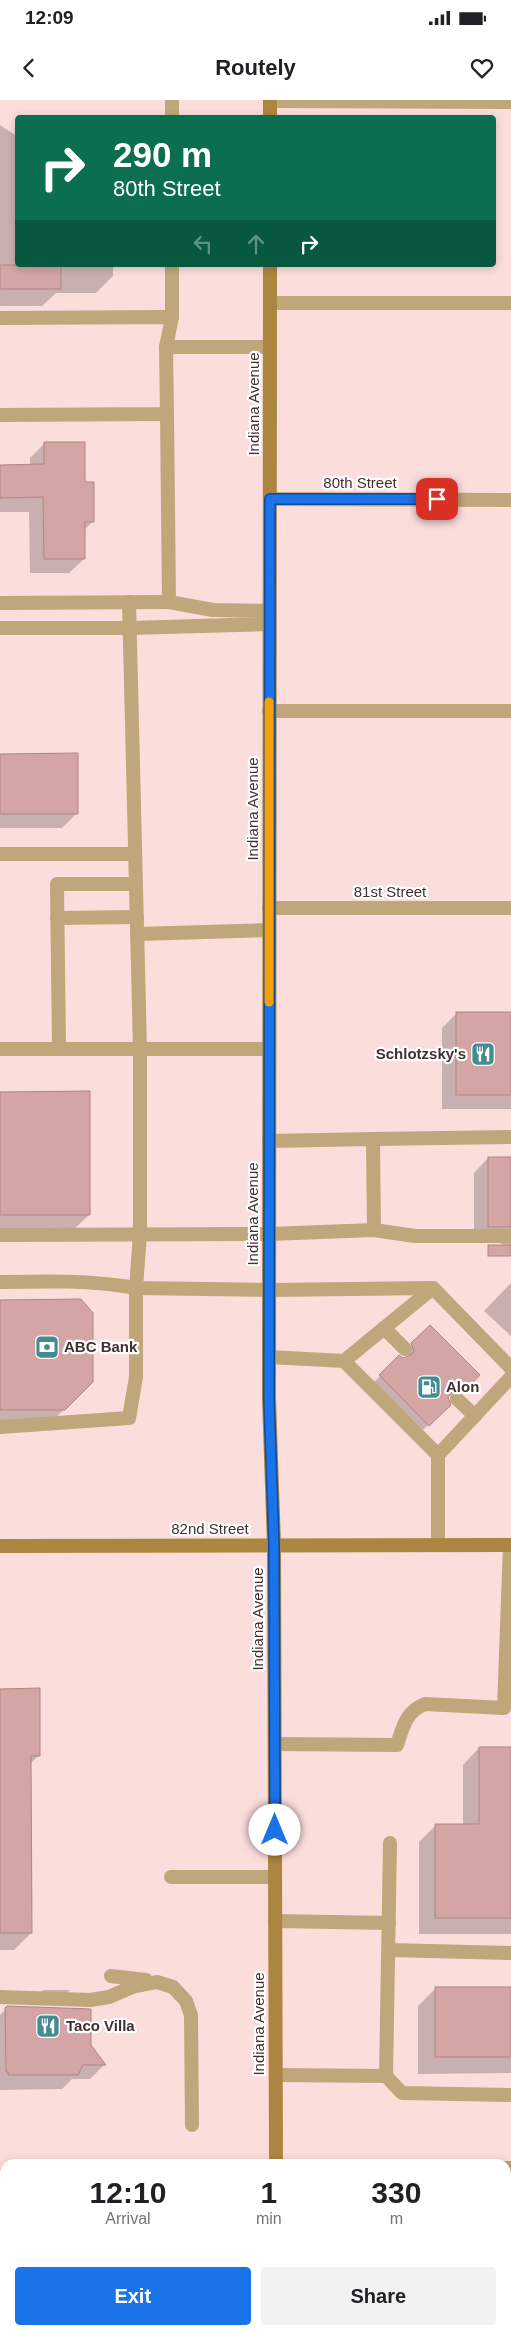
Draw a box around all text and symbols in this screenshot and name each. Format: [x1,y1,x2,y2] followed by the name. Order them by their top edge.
[25,7,74,28] text: 12:09
[15,54,43,82] icon: back
[468,54,496,82] icon: heart
[215,55,296,80] text: Routely
[30,135,95,200] icon: right
[113,135,212,174] text: 290 m
[113,176,221,201] text: 80th Street
[189,230,217,258] icon: left
[242,230,270,258] icon: ahead
[295,230,323,258] icon: right
[245,352,262,456] street label: Indiana Avenue
[323,474,398,491] street label: 80th Street
[416,478,458,520] pin
[423,485,451,513] icon: arrive
[244,757,261,861] street label: Indiana Avenue
[354,883,427,900] street label: 81st Street
[470,1041,496,1067] restaurant icon: Schlotzsky's
[376,1045,466,1062] place label: Schlotzsky's
[244,1162,261,1266] street label: Indiana Avenue
[34,1334,60,1360] bank icon: ABC Bank
[64,1338,138,1355] place label: ABC Bank
[416,1374,442,1400] fuel station icon: Alon
[446,1378,479,1395] place label: Alon
[171,1520,250,1537] street label: 82nd Street
[249,1567,266,1671] street label: Indiana Avenue
[248,1803,300,1855] position arrow
[250,1972,267,2076] street label: Indiana Avenue
[35,2013,61,2039] restaurant icon: Taco Villa
[66,2017,135,2034] place label: Taco Villa
[90,2176,166,2209] text: 12:10
[260,2176,277,2209] text: 1
[371,2176,421,2209] text: 330
[105,2210,151,2227] text: Arrival
[256,2210,282,2227] text: min
[390,2210,403,2227] text: m
[15,2267,251,2325] button: Exit
[261,2267,496,2325] button: Share

